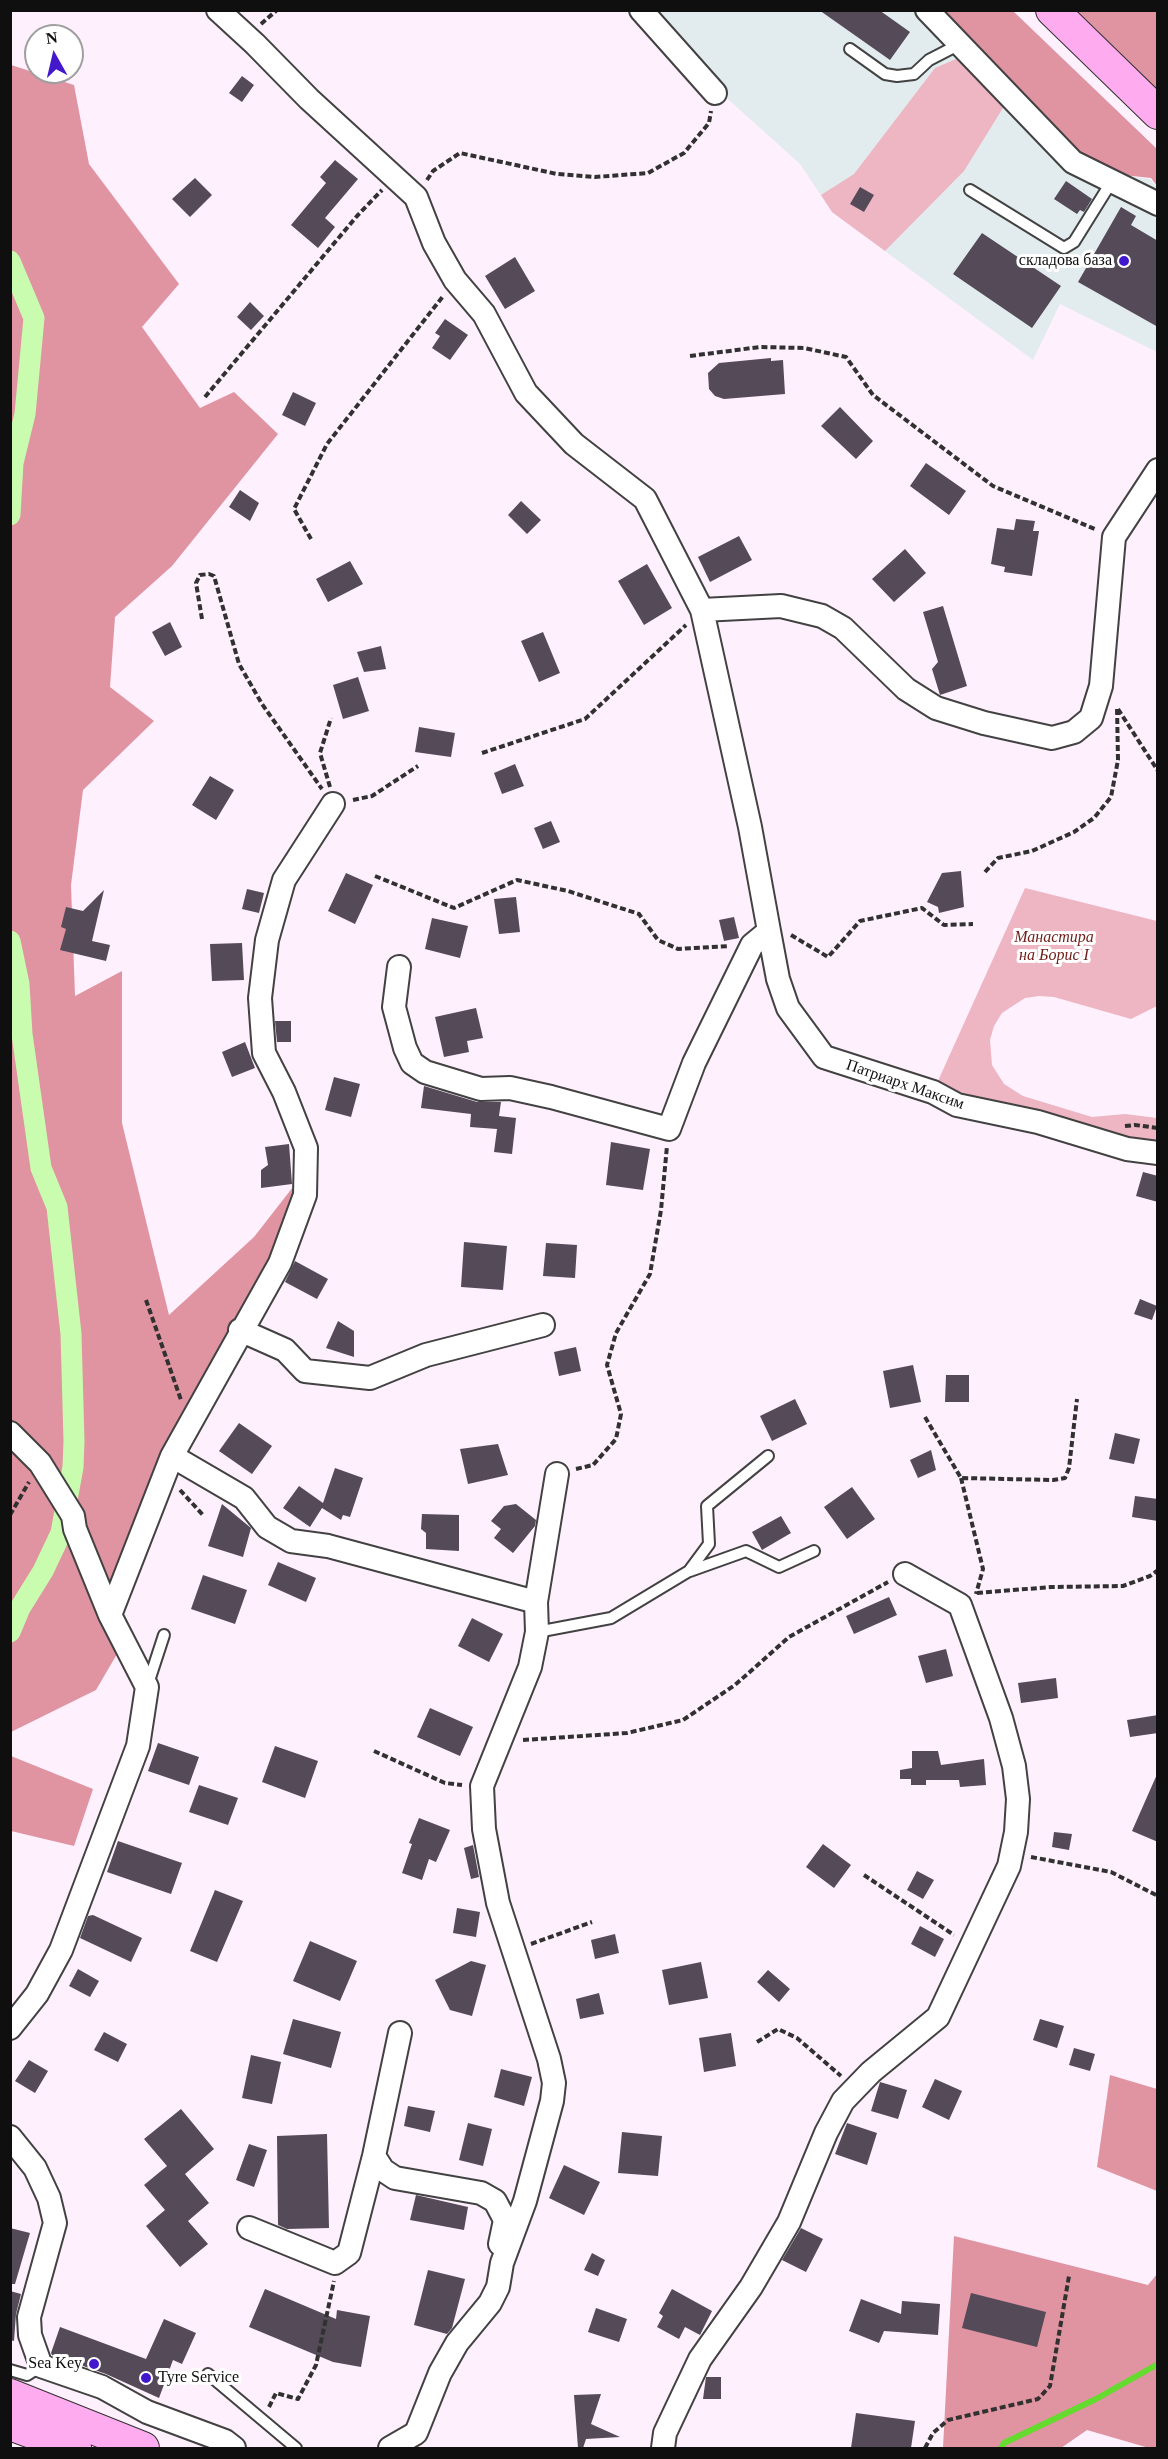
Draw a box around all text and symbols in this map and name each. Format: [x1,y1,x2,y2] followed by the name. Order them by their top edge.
[24,24,84,84] north arrow
[45,28,59,47] text: N
[1019,251,1112,271] place label: складова база
[1117,254,1131,268] marker: складова база
[1014,928,1094,966] park label: Манастира на Борис І
[843,1056,967,1114] street label: Патриарх Максим
[28,2354,82,2374] place label: Sea Key
[87,2357,101,2371] marker: Sea Key
[158,2368,239,2388] place label: Tyre Service
[139,2371,153,2385] marker: Tyre Service

